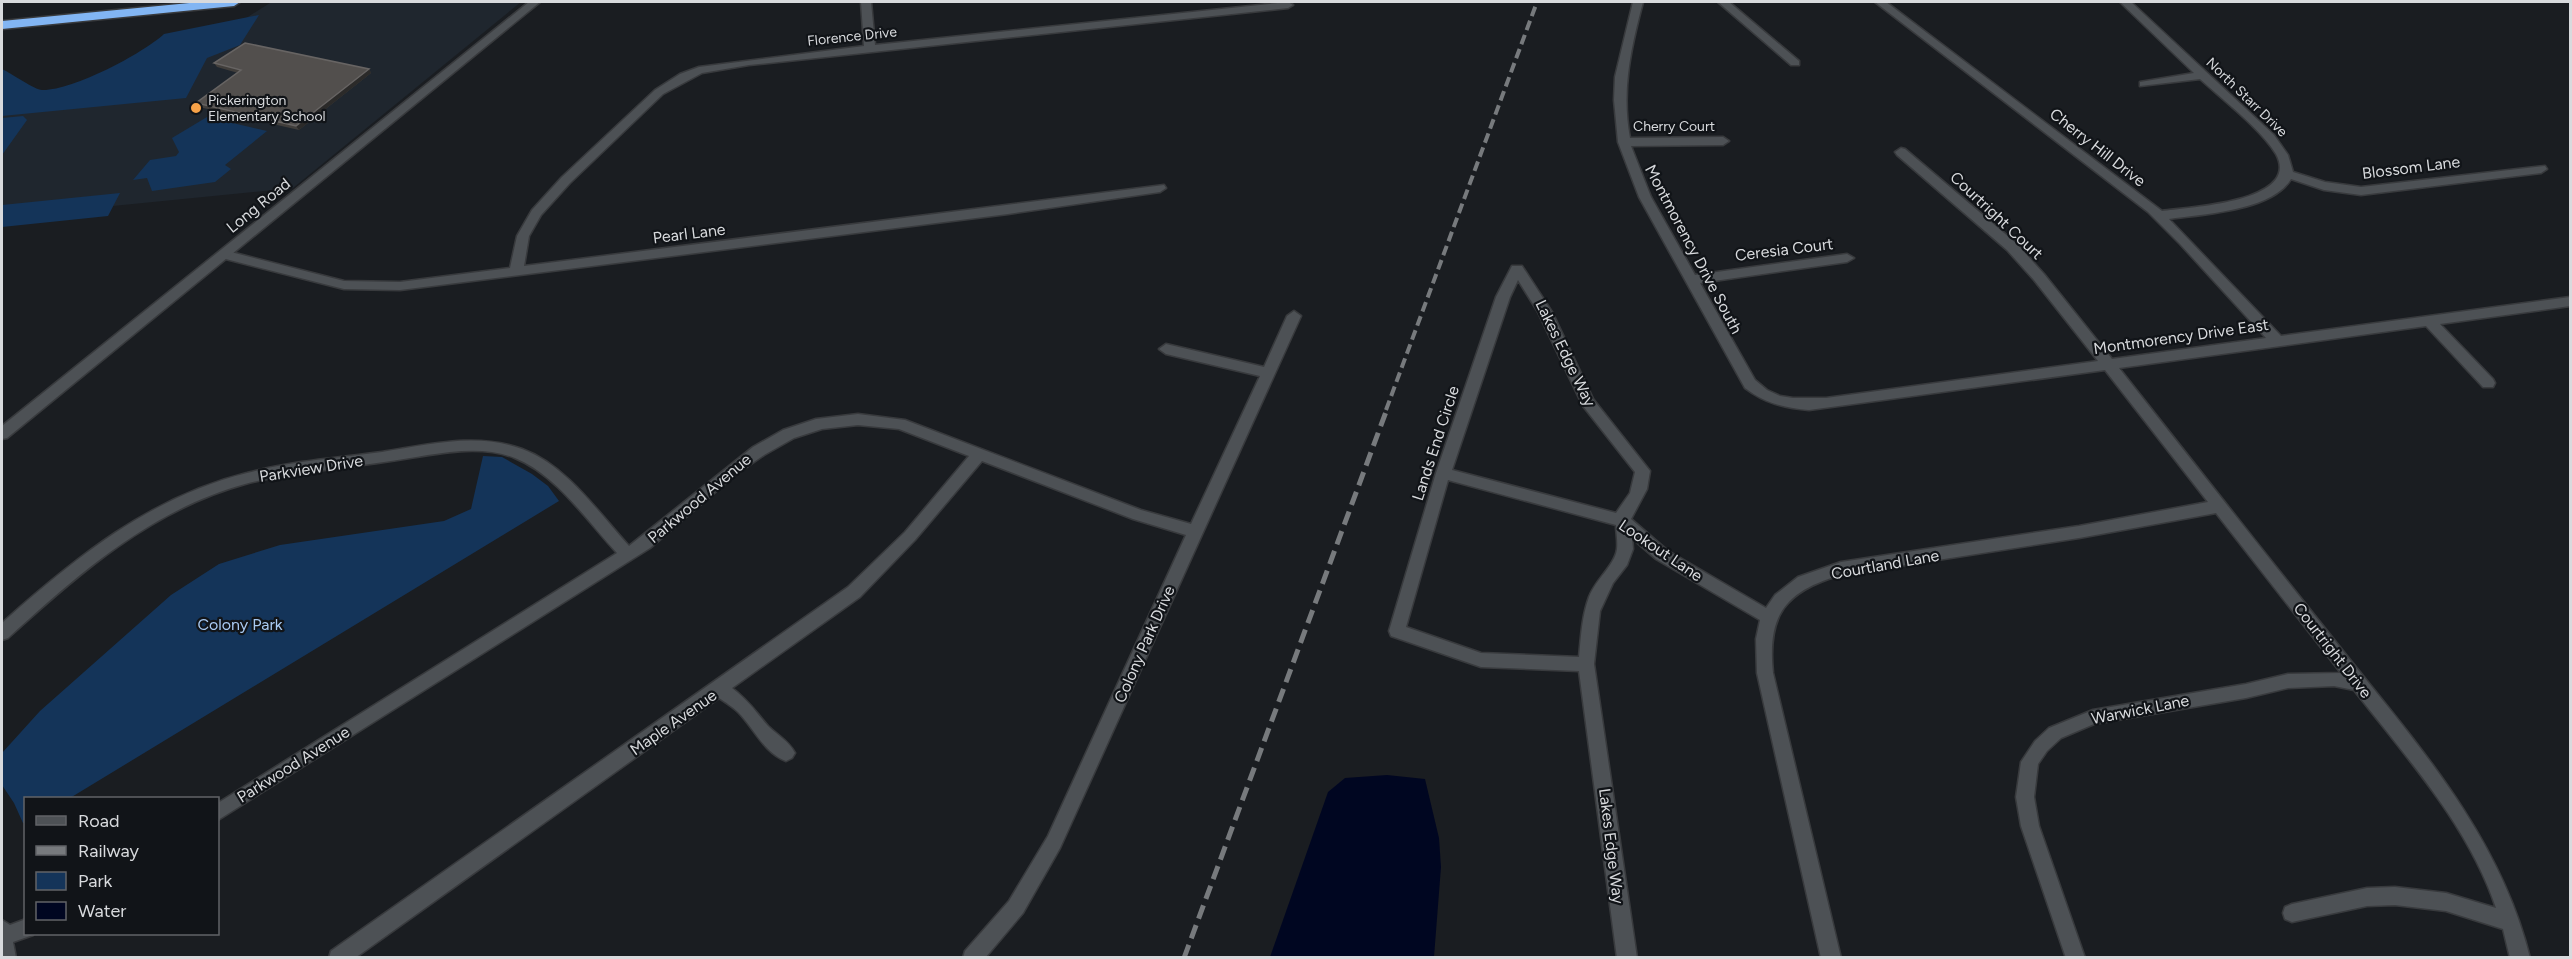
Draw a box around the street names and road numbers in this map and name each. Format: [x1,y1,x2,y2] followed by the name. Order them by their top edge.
[806,23,898,50] street label: Florence Drive
[2202,54,2291,141] street label: North Starr Drive
[2046,104,2149,191] street label: Cherry Hill Drive
[1633,118,1715,135] street label: Cherry Court
[2361,152,2461,183] street label: Blossom Lane
[1641,162,1746,337] street label: Montmorency Drive South
[1946,168,2047,263] street label: Courtright Court
[223,174,294,237] street label: Long Road
[652,220,727,247] street label: Pearl Lane
[1734,234,1834,265] street label: Ceresia Court
[1532,297,1600,410] street label: Lakes Edge Way
[2092,315,2270,358] street label: Montmorency Drive East
[1408,383,1463,503] street label: Lands End Circle
[644,450,755,547] street label: Parkwood Avenue
[258,451,364,486] street label: Parkview Drive
[1615,515,1706,586] street label: Lookout Lane
[1830,546,1941,583] street label: Courtland Lane
[1110,582,1179,706] street label: Colony Park Drive
[2290,599,2376,702] street label: Courtright Drive
[626,685,721,759] street label: Maple Avenue
[2090,691,2191,728] street label: Warwick Lane
[234,722,353,807] street label: Parkwood Avenue
[1595,787,1628,906] street label: Lakes Edge Way

